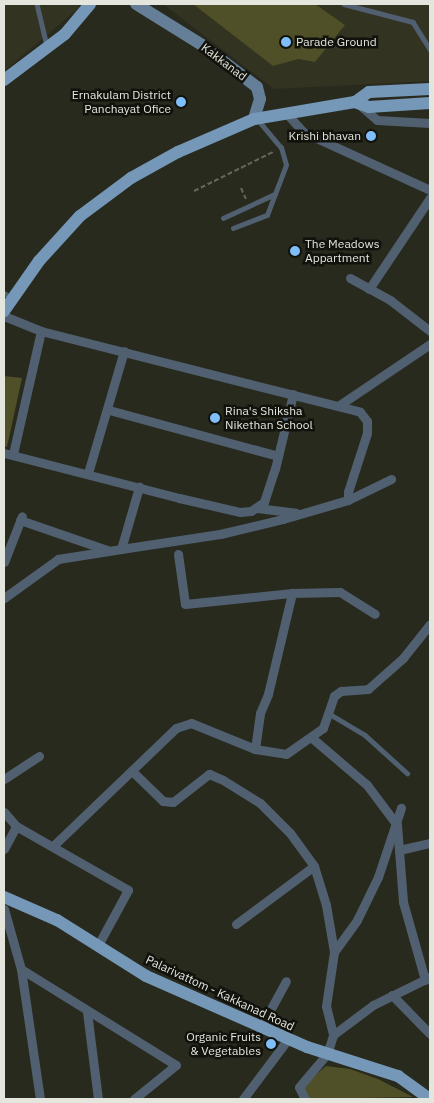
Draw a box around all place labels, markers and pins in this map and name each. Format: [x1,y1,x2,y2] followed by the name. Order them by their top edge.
[296,35,377,49] place label: Parade Ground
[280,36,292,48] marker: Parade Ground
[72,88,171,116] place label: Ernakulam District Panchayat Ofice
[175,96,187,108] marker: Ernakulam District Panchayat Ofice
[289,129,361,143] place label: Krishi bhavan
[365,130,377,142] marker: Krishi bhavan
[305,237,379,265] place label: The Meadows Appartment
[289,245,301,257] marker: The Meadows Appartment
[225,404,313,432] place label: Rina's Shiksha Nikethan School
[209,412,221,424] marker: Rina's Shiksha Nikethan School
[186,1030,261,1058] place label: Organic Fruits & Vegetables
[265,1038,277,1050] marker: Organic Fruits & Vegetables

